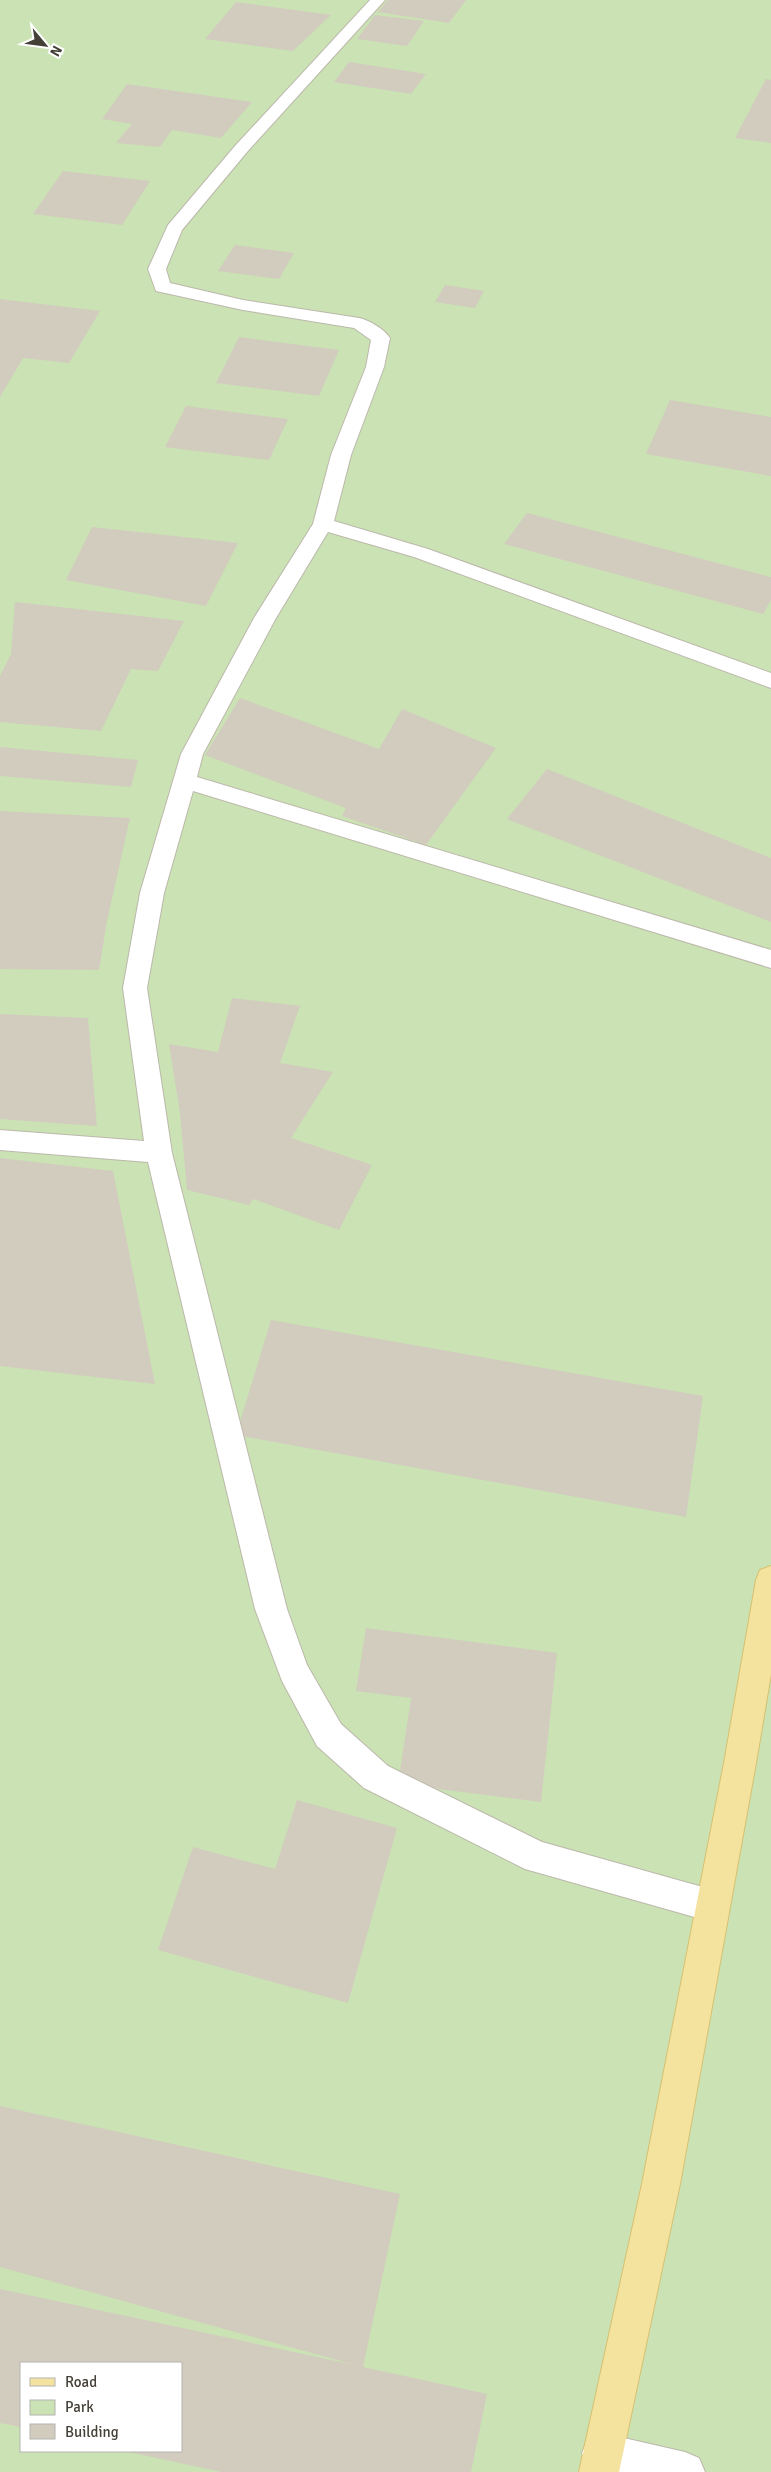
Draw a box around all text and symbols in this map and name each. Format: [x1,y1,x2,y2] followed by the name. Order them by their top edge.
[20,20,70,70] north arrow
[46,43,66,59] text: N
[20,2362,182,2452] legend
[65,2373,97,2391] text: Road
[65,2398,94,2416] text: Park
[65,2423,119,2441] text: Building

